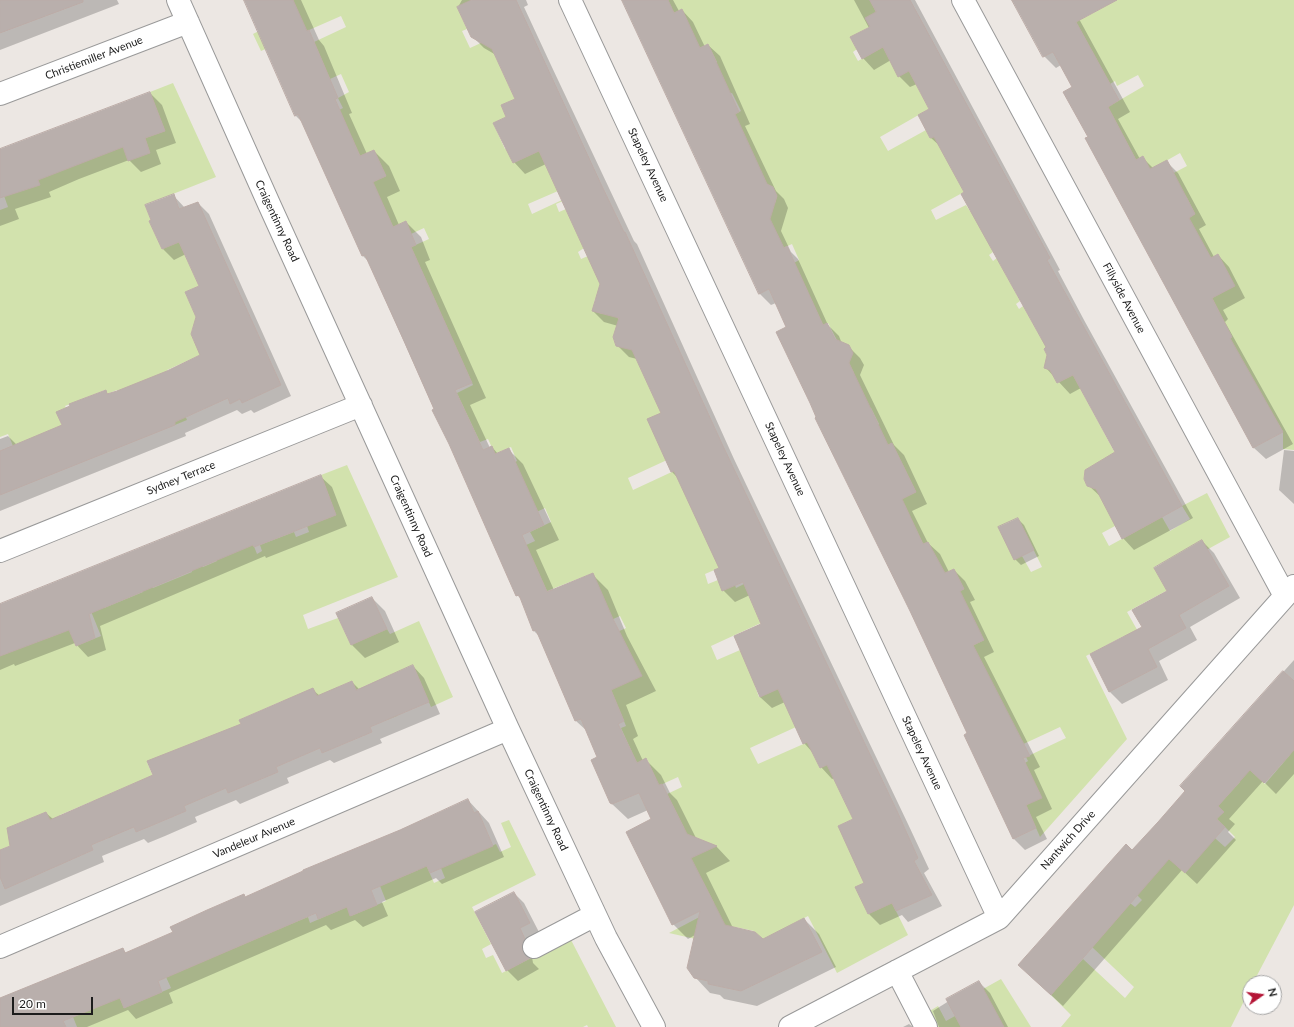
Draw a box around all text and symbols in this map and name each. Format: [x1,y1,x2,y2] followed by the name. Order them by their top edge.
[43,33,145,83] street label: Christiemiller Avenue
[625,126,671,204] street label: Stapeley Avenue
[252,178,302,264] street label: Craigentinny Road
[1100,260,1148,336] street label: Fillyside Avenue
[762,420,808,498] street label: Stapeley Avenue
[145,458,217,498] street label: Sydney Terrace
[387,473,435,559] street label: Craigentinny Road
[899,714,945,792] street label: Stapeley Avenue
[521,767,571,853] street label: Craigentinny Road
[1038,808,1098,872] street label: Nantwich Drive
[211,815,297,861] street label: Vandeleur Avenue
[1242,975,1282,1015] north arrow
[1266,987,1280,998] text: N
[14,989,95,1015] scale bar
[19,996,46,1011] text: 20 m

